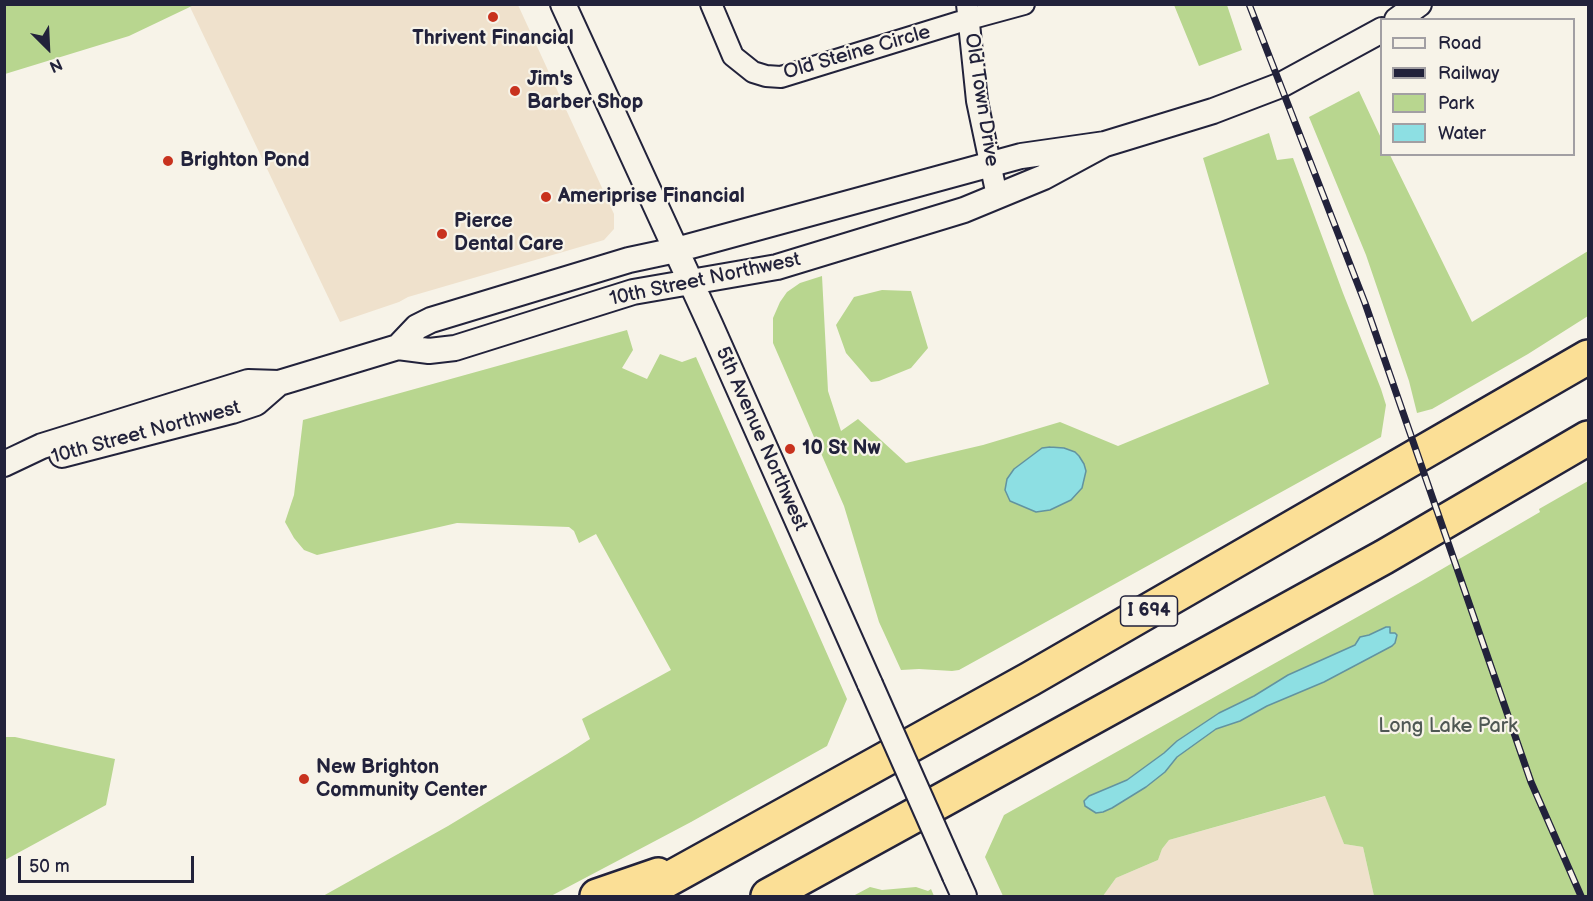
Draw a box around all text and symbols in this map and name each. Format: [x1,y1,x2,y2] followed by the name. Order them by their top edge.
[486,10,500,24] marker: Thrivent Financial
[18,18,78,78] north arrow
[1380,18,1575,156] legend
[781,21,933,85] street label: Old Steine Circle
[412,27,574,51] place label: Thrivent Financial
[959,32,1003,168] street label: Old Town Drive
[1438,33,1482,54] text: Road
[46,54,65,76] text: N
[1438,63,1500,84] text: Railway
[527,68,643,115] place label: Jim's Barber Shop
[508,84,522,98] marker: Jim's Barber Shop
[1438,93,1474,114] text: Park
[1438,123,1486,144] text: Water
[180,149,309,173] place label: Brighton Pond
[161,154,175,168] marker: Brighton Pond
[558,185,745,209] place label: Ameriprise Financial
[539,190,553,204] marker: Ameriprise Financial
[454,210,564,257] place label: Pierce Dental Care
[435,227,449,241] marker: Pierce Dental Care
[607,248,803,312] street label: 10th Street Northwest
[710,343,812,535] street label: 5th Avenue Northwest
[49,396,243,470] street label: 10th Street Northwest
[802,437,881,461] place label: 10 St Nw
[783,442,797,456] marker: 10 St Nw
[1120,596,1178,626] road number: I 694
[1378,715,1518,739] park label: Long Lake Park
[316,756,487,803] place label: New Brighton Community Center
[297,772,311,786] marker: New Brighton Community Center
[21,844,196,882] scale bar
[29,856,70,877] text: 50 m

